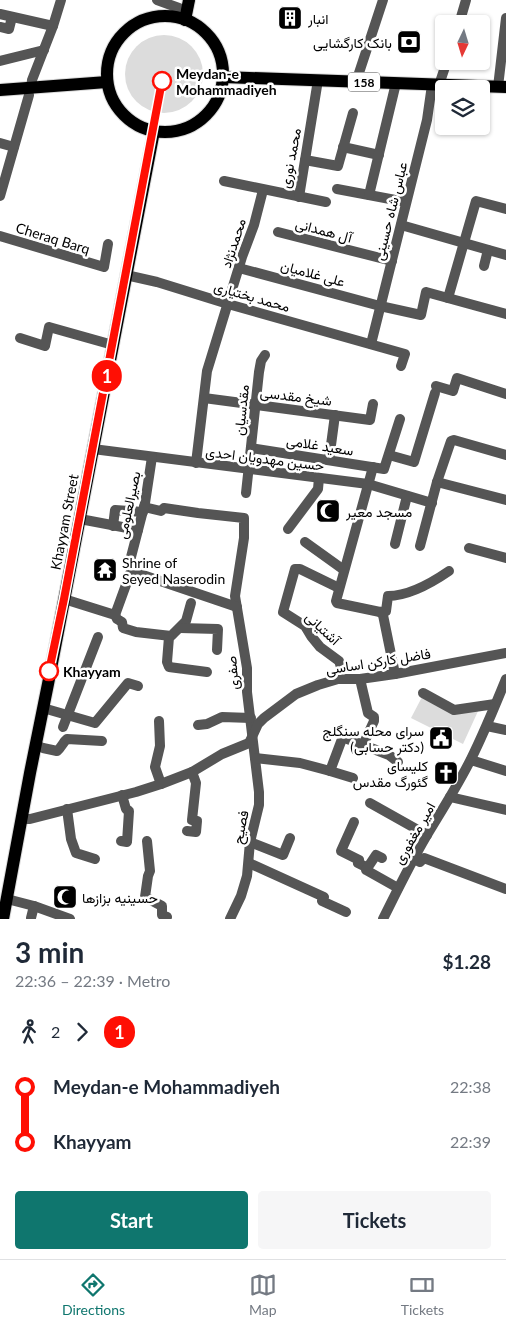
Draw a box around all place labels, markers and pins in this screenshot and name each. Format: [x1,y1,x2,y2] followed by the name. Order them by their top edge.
[277,5,303,31] building icon: انبار
[307,10,329,28] place label: انبار
[396,29,422,55] bank icon: بانک کارگشایی
[313,34,392,52] place label: بانک کارگشایی
[176,65,277,98] place label: Meydan-e Mohammadiyeh
[152,71,172,91] marker: Meydan-e Mohammadiyeh
[315,498,341,524] mosque icon: مسجد معیر
[345,503,412,521] place label: مسجد معیر
[122,554,225,587] place label: Shrine of Seyed Naserodin
[92,557,118,583] temple icon: Shrine of Seyed Naserodin
[39,661,59,681] marker: Khayyam
[63,663,121,680] place label: Khayyam
[323,722,424,756] place label: سرای محله سنگلج (دکتر حسابی)
[428,725,454,751] public building icon: سرای محله سنگلج (دکتر حسابی)
[353,757,428,791] place label: کلیسای گئورگ مقدس
[433,760,459,786] church icon: کلیسای گئورگ مقدس
[52,884,78,910] mosque icon: حسینیه بزازها
[82,889,158,907] place label: حسینیه بزازها

